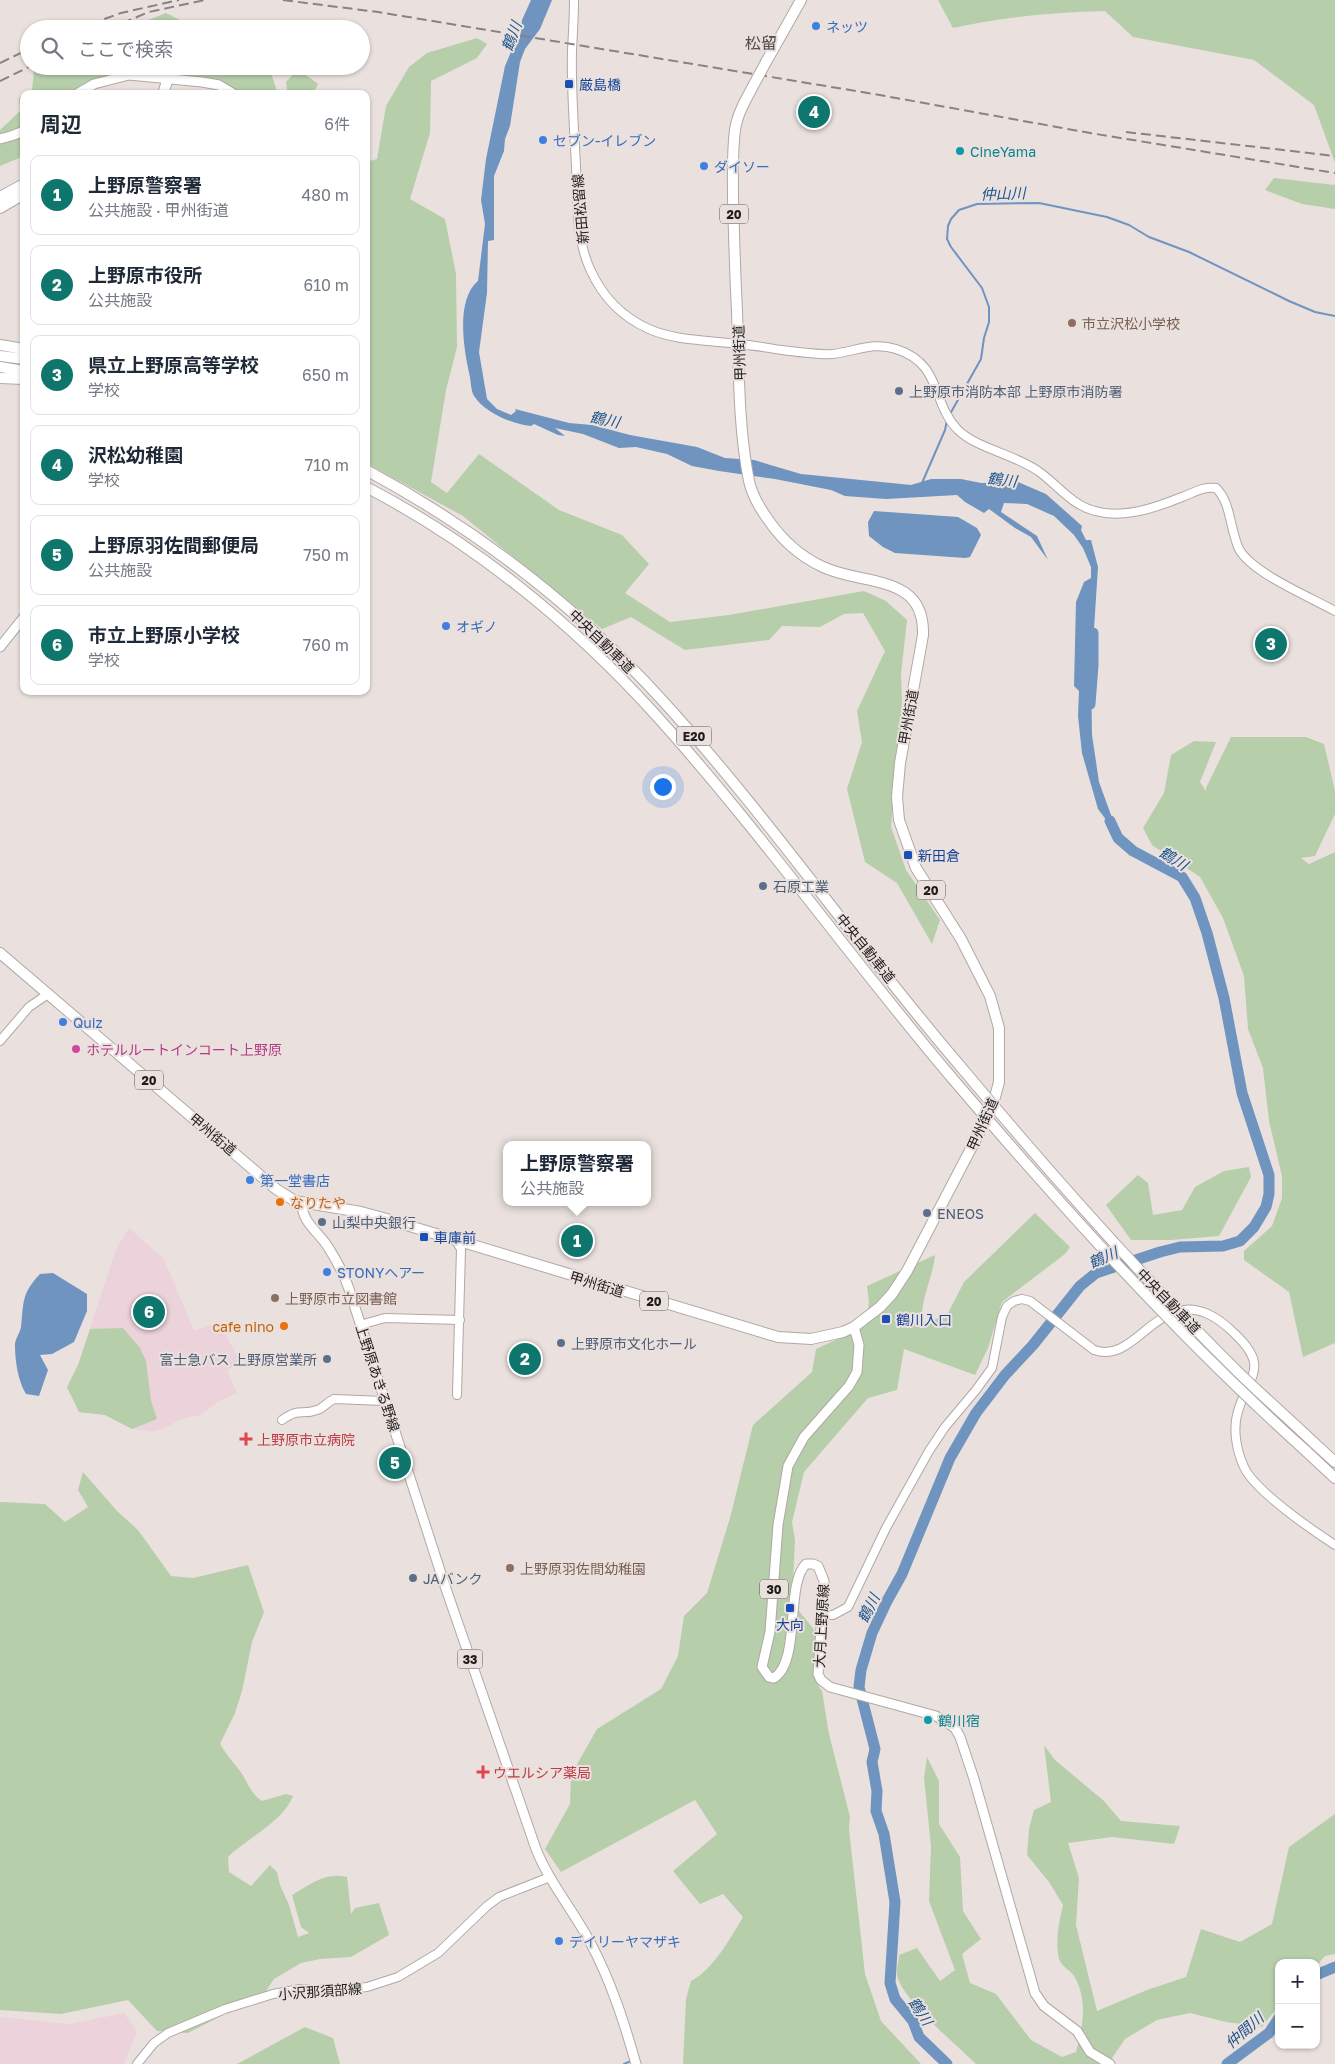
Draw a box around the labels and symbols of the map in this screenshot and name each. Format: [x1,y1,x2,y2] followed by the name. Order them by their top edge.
[497,17,525,53] water label: 鶴川
[826,18,868,35] place label: ネッツ
[810,20,822,32] marker: ネッツ
[745,33,777,53] district label: 松留
[579,76,621,93] place label: 厳島橋
[563,78,575,90] marker: 厳島橋
[798,93,830,131] pin: 4
[553,132,656,149] place label: セブン-イレブン
[537,134,549,146] marker: セブン-イレブン
[970,143,1036,160] place label: CineYama
[954,145,966,157] marker: CineYama
[714,158,770,175] place label: ダイソー
[698,160,710,172] marker: ダイソー
[568,173,592,245] street label: 新田松留線
[980,183,1028,203] water label: 仲山川
[720,204,748,223] road number: 20
[1082,315,1180,332] place label: 市立沢松小学校
[1066,317,1078,329] marker: 市立沢松小学校
[730,325,748,381] street label: 甲州街道
[909,383,1123,400] place label: 上野原市消防本部 上野原市消防署
[893,385,905,397] marker: 上野原市消防本部 上野原市消防署
[588,407,623,431] water label: 鶴川
[986,468,1020,490] water label: 鶴川
[566,606,638,676] street label: 中央自動車道
[456,618,497,635] place label: オギノ
[440,620,452,632] marker: オギノ
[1255,625,1287,663] pin: 3
[895,688,921,746] street label: 甲州街道
[676,726,712,746] road number: E20
[650,774,676,800] your location
[1157,842,1193,875] water label: 鶴川
[918,847,960,864] place label: 新田倉
[902,849,914,861] marker: 新田倉
[773,878,829,895] place label: 石原工業
[757,880,769,892] marker: 石原工業
[917,880,945,900] road number: 20
[833,910,899,986] street label: 中央自動車道
[73,1014,103,1031] place label: Quiz
[57,1016,69,1028] marker: Quiz
[86,1041,282,1058] place label: ホテルルートインコート上野原
[70,1043,82,1055] marker: ホテルルートインコート上野原
[135,1070,163,1090] road number: 20
[963,1095,1001,1153] street label: 甲州街道
[186,1109,240,1159] street label: 甲州街道
[260,1172,330,1189] place label: 第一堂書店
[244,1174,256,1186] marker: 第一堂書店
[290,1194,346,1211] place label: なりたや
[274,1196,286,1208] marker: なりたや
[937,1205,984,1222] place label: ENEOS
[921,1207,933,1219] marker: ENEOS
[332,1214,416,1231] place label: 山梨中央銀行
[316,1216,328,1228] marker: 山梨中央銀行
[561,1222,593,1260] pin: 1
[434,1229,476,1246] place label: 車庫前
[418,1231,430,1243] marker: 車庫前
[1086,1242,1122,1271] water label: 鶴川
[337,1264,425,1281] place label: STONYヘアー
[1134,1265,1204,1337] street label: 中央自動車道
[321,1266,333,1278] marker: STONYヘアー
[568,1268,626,1300] street label: 甲州街道
[285,1290,397,1307] place label: 上野原市立図書館
[269,1292,281,1304] marker: 上野原市立図書館
[640,1292,668,1310] road number: 20
[133,1293,165,1331] pin: 6
[896,1311,952,1328] place label: 鶴川入口
[880,1313,892,1325] marker: 鶴川入口
[212,1318,274,1335] place label: cafe nino
[278,1320,290,1332] marker: cafe nino
[353,1322,403,1434] street label: 上野原あきる野線
[571,1335,697,1352] place label: 上野原市文化ホール
[555,1337,567,1349] marker: 上野原市文化ホール
[509,1340,541,1378] pin: 2
[160,1351,317,1368] place label: 富士急バス 上野原営業所
[321,1353,333,1365] marker: 富士急バス 上野原営業所
[257,1431,355,1448] place label: 上野原市立病院
[239,1432,253,1446] marker: 上野原市立病院
[379,1444,411,1482] pin: 5
[520,1560,646,1577] place label: 上野原羽佐間幼稚園
[504,1562,516,1574] marker: 上野原羽佐間幼稚園
[423,1570,482,1587] place label: JAバンク
[407,1572,419,1584] marker: JAバンク
[760,1580,788,1598] road number: 30
[810,1584,832,1668] street label: 大月上野原線
[853,1589,884,1625] water label: 鶴川
[784,1602,796,1614] marker: 大向
[776,1616,804,1633] place label: 大向
[458,1650,482,1668] road number: 33
[938,1712,980,1729] place label: 鶴川宿
[922,1714,934,1726] marker: 鶴川宿
[493,1764,591,1781] place label: ウエルシア薬局
[477,1766,489,1778] marker: ウエルシア薬局
[569,1933,681,1950] place label: デイリーヤマザキ
[553,1935,565,1947] marker: デイリーヤマザキ
[278,1980,362,2002] street label: 小沢那須部線
[905,1994,938,2030] water label: 鶴川
[1221,2007,1268,2052] water label: 仲間川

